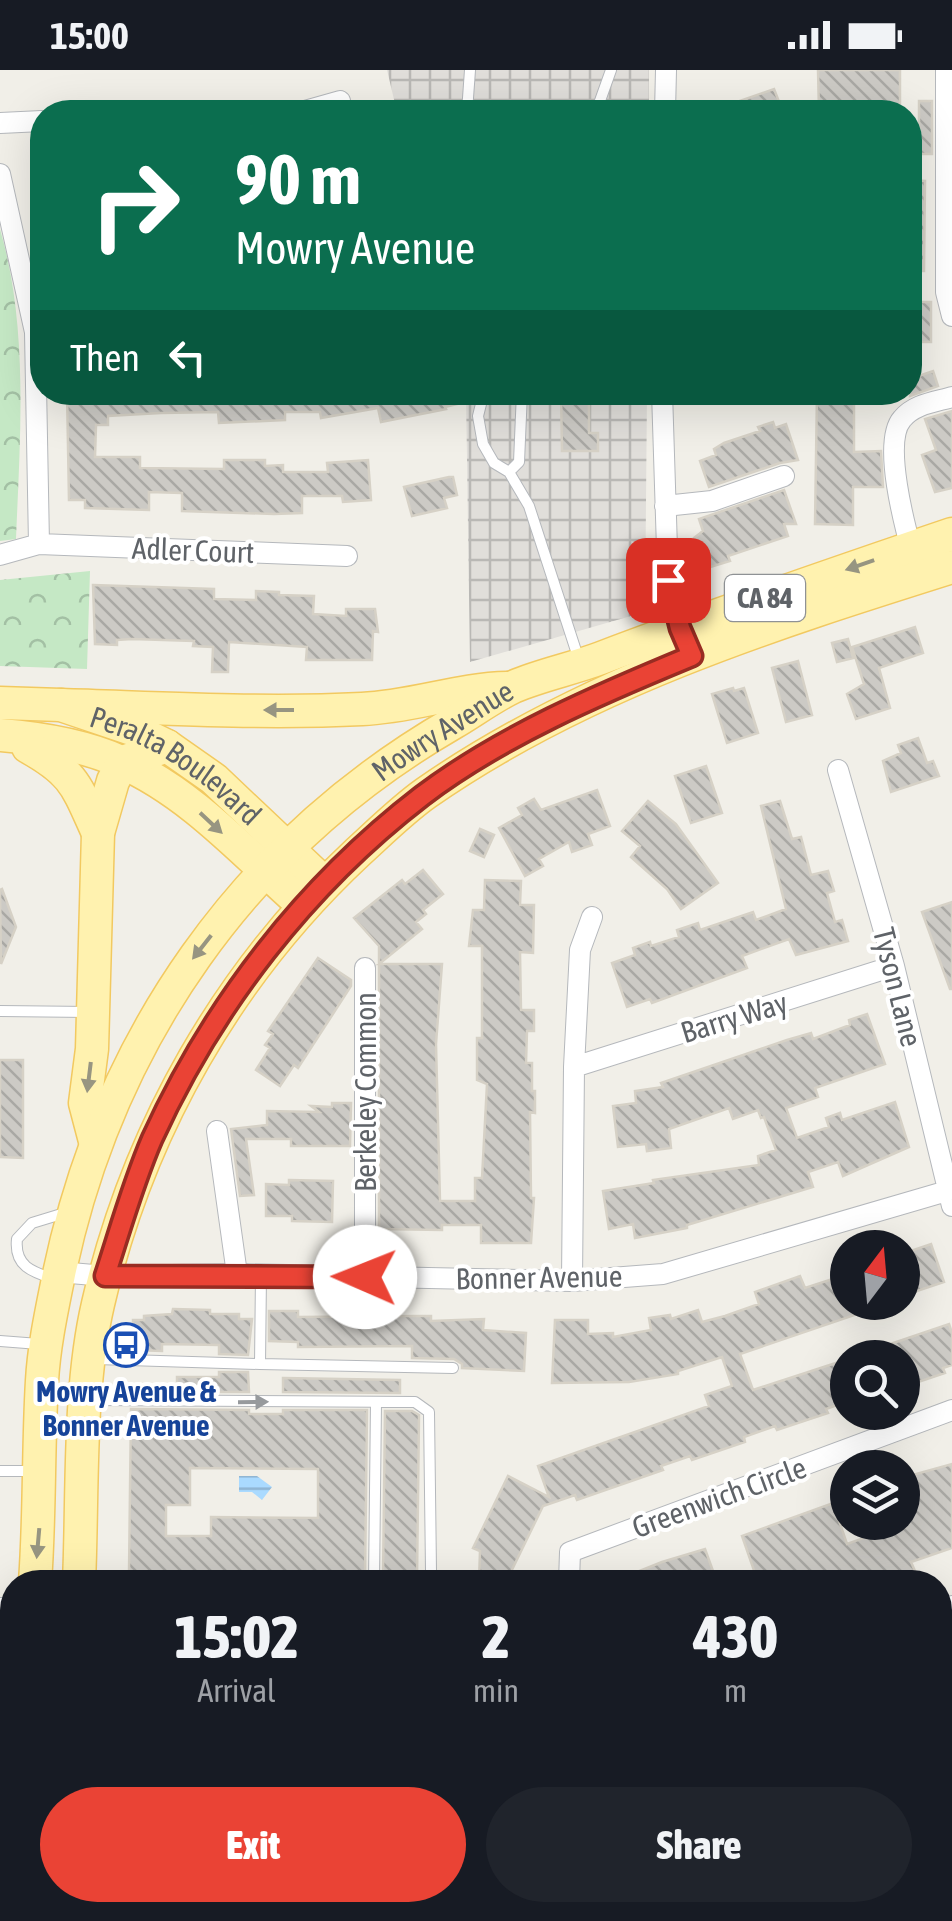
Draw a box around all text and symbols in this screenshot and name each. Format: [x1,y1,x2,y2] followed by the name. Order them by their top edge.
[50,14,129,57] text: 15:00
[235,139,361,219] text: 90 m
[70,140,200,270] icon: right
[235,222,475,274] text: Mowry Avenue
[160,330,215,385] icon: left
[70,336,140,379] text: Then
[131,531,255,569] street label: Adler Court
[626,538,711,623] pin
[641,553,696,608] icon: arrive
[844,559,874,574] one-way arrow
[725,575,805,621] road number: CA 84
[365,673,519,788] street label: Mowry Avenue
[86,699,268,832] street label: Peralta Boulevard
[263,702,295,718] one-way arrow
[199,811,223,834] one-way arrow
[867,924,929,1050] street label: Tyson Lane
[192,934,213,960] one-way arrow
[677,985,791,1049] street label: Barry Way
[348,992,382,1192] street label: Berkeley Common
[81,1062,97,1093] one-way arrow
[313,1225,417,1329] position arrow
[830,1230,920,1320] north arrow
[830,1230,920,1540] map controls
[455,1259,623,1295] street label: Bonner Avenue
[103,1322,149,1368] bus stop icon: Mowry Avenue & Bonner Avenue
[830,1340,920,1430] button: search
[36,1374,216,1442] place label: Mowry Avenue & Bonner Avenue
[237,1394,269,1410] one-way arrow
[627,1450,811,1544] street label: Greenwich Circle
[830,1450,920,1540] button: layers
[30,1528,46,1560] one-way arrow
[174,1602,299,1671] text: 15:02
[482,1602,510,1671] text: 2
[693,1602,778,1671] text: 430
[197,1672,276,1709] text: Arrival
[473,1672,519,1709] text: min
[724,1672,747,1709] text: m
[40,1787,466,1902] button: Exit
[486,1787,912,1902] button: Share

